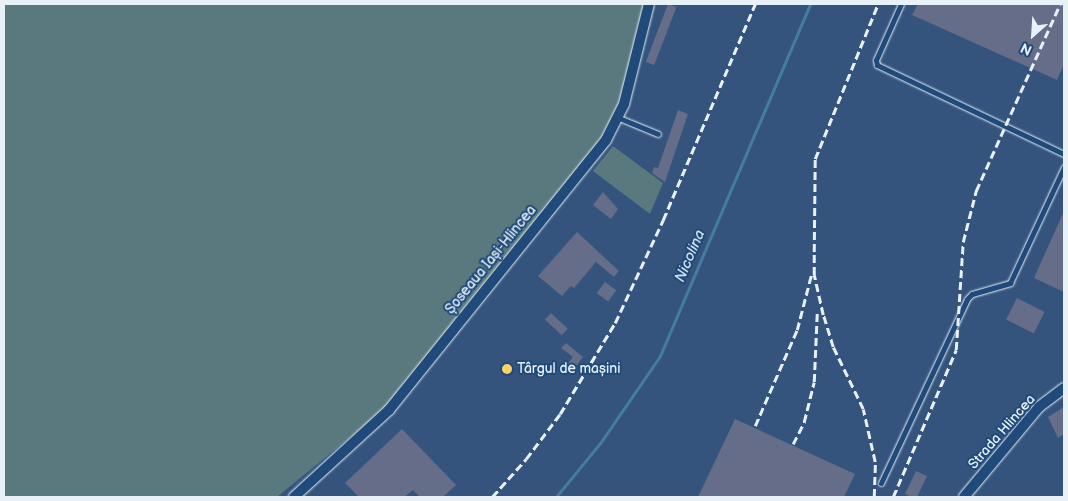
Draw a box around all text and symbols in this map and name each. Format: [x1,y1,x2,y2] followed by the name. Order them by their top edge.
[1008,10,1058,60] north arrow
[1018,39,1035,59] text: N
[442,202,540,318] street label: Șoseaua Iași-Hlincea
[671,227,709,285] water label: Nicolina
[517,361,620,377] place label: Târgul de mașini
[501,363,513,375] marker: Târgul de mașini
[965,391,1039,473] street label: Strada Hlincea

